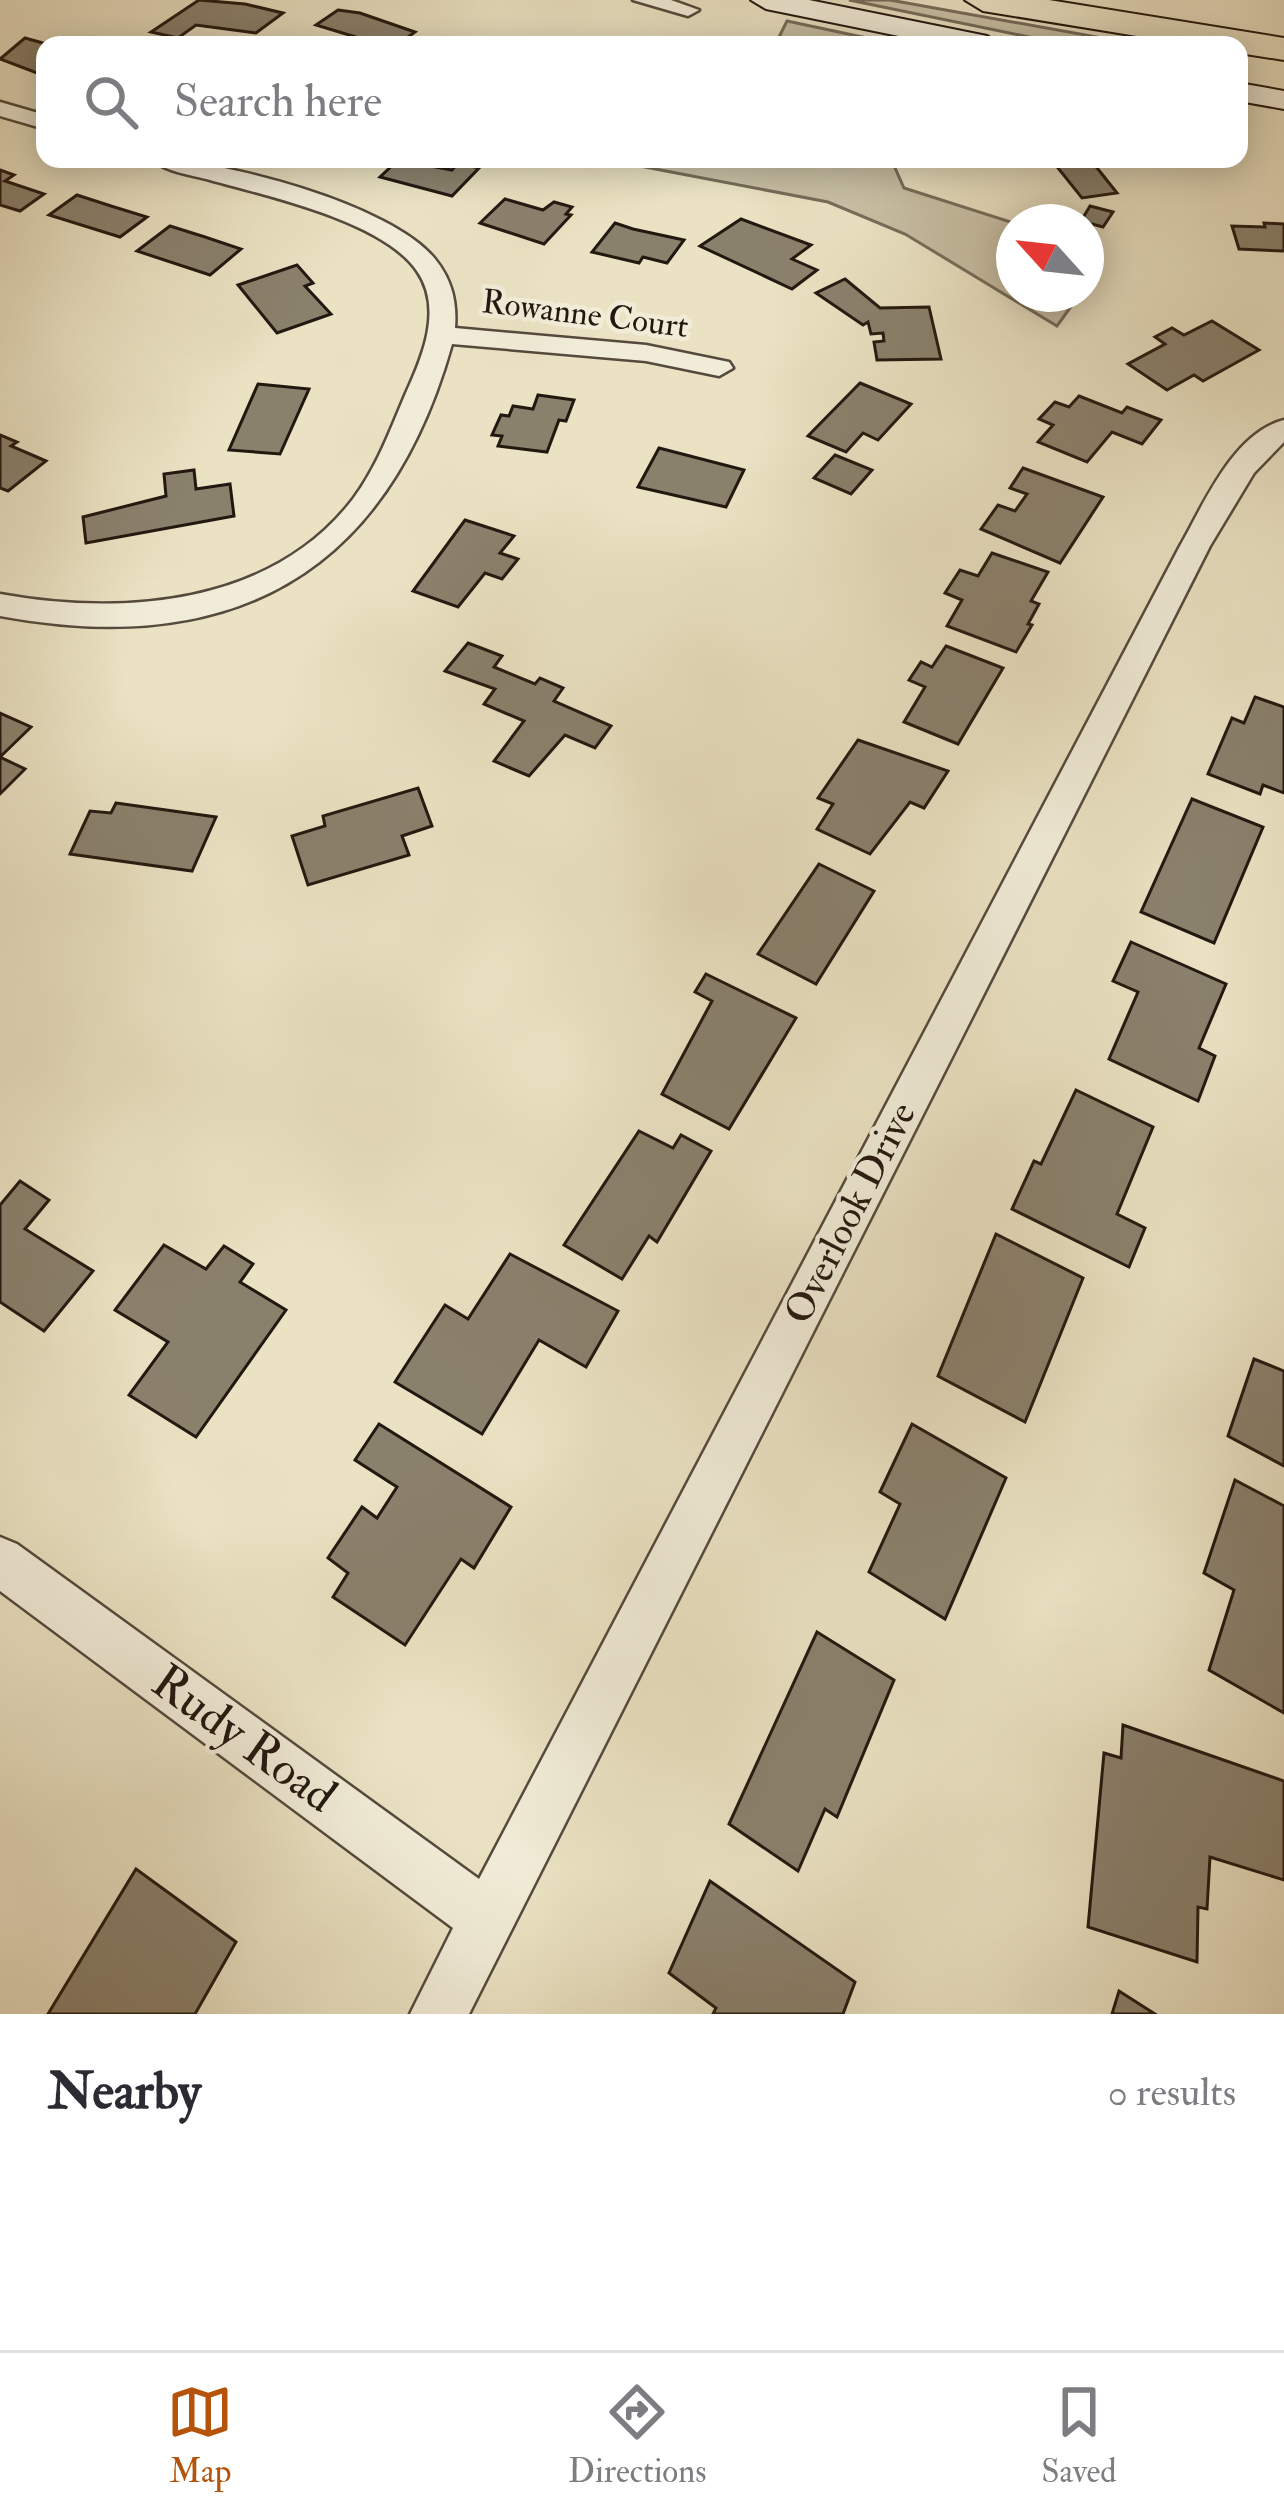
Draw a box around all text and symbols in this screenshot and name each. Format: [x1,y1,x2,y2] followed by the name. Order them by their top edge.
[36,36,1248,168] search box
[78,69,144,135] icon: search
[174,74,382,130] text: Search here
[996,204,1104,312] north arrow
[479,281,691,347] street label: Rowanne Court
[773,1094,927,1332] street label: Overlook Drive
[140,1652,348,1826] street label: Rudy Road
[48,2060,201,2124] text: Nearby
[1108,2068,1236,2117] text: 0 results
[167,2379,233,2492] tab: Map
[568,2379,707,2492] tab: Directions
[1041,2379,1117,2492] tab: Saved

